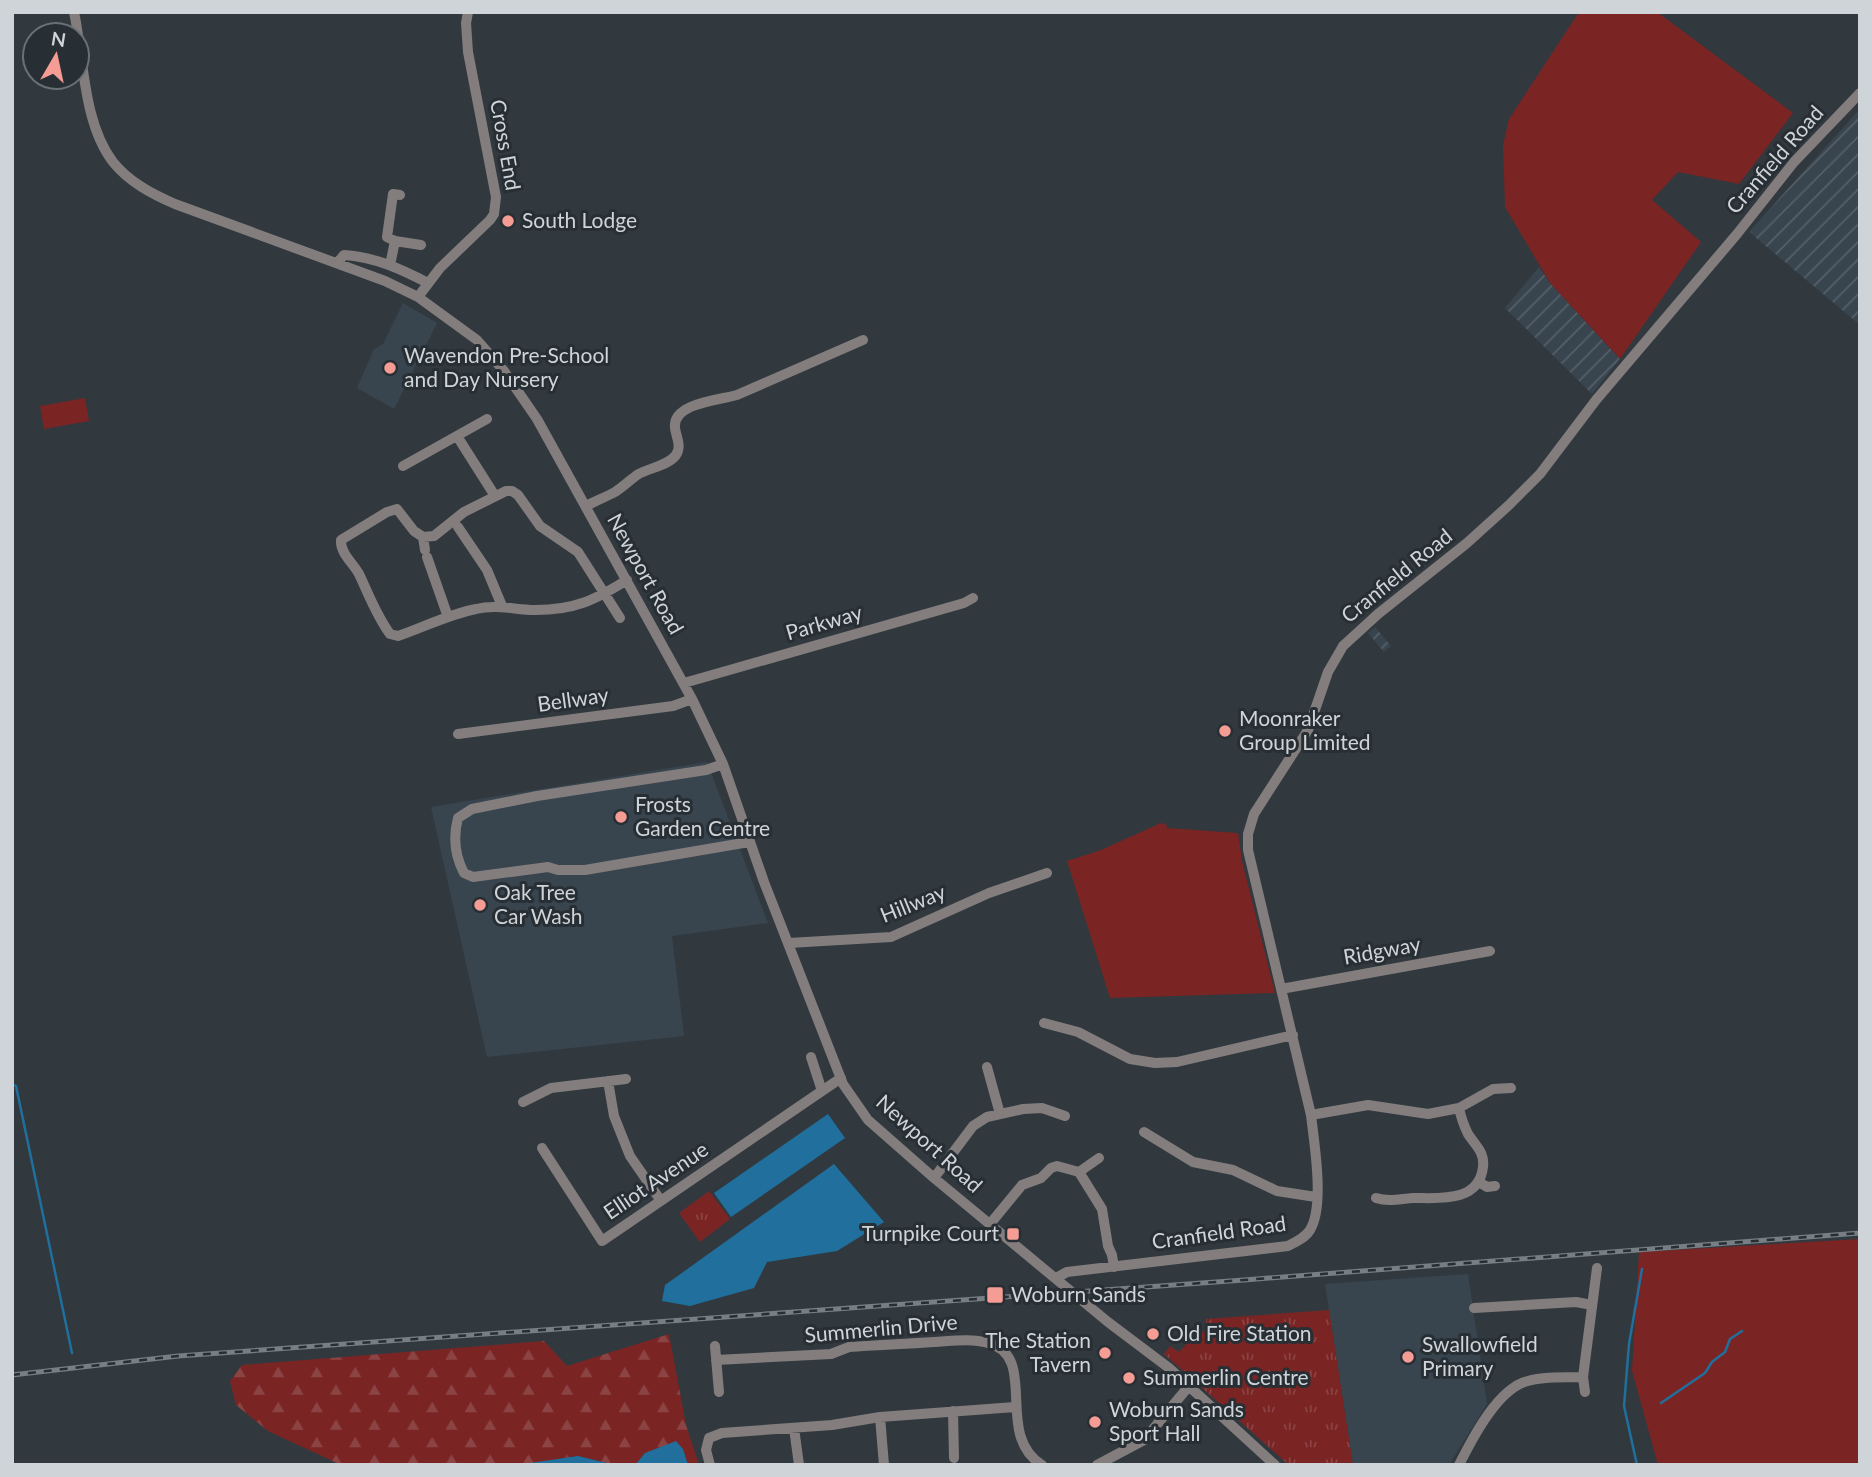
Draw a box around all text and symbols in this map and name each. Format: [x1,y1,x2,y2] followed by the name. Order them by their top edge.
[21,21,91,91] north arrow
[50,26,68,51] text: N
[486,97,527,192] street label: Cross End
[1720,100,1828,218] street label: Cranfield Road
[522,207,637,232] place label: South Lodge
[500,213,516,229] marker: South Lodge
[404,342,609,391] place label: Wavendon Pre-School and Day Nursery
[382,360,398,376] marker: Wavendon Pre-School and Day Nursery
[603,509,690,638] street label: Newport Road
[1336,523,1456,627] street label: Cranfield Road
[782,599,865,644] street label: Parkway
[535,681,610,716] street label: Bellway
[1239,705,1371,754] place label: Moonraker Group Limited
[1217,723,1233,739] marker: Moonraker Group Limited
[635,791,770,840] place label: Frosts Garden Centre
[613,809,629,825] marker: Frosts Garden Centre
[876,878,949,927] street label: Hillway
[494,879,583,928] place label: Oak Tree Car Wash
[472,897,488,913] marker: Oak Tree Car Wash
[1341,930,1423,969] street label: Ridgway
[872,1089,988,1197] street label: Newport Road
[598,1136,712,1224] street label: Elliot Avenue
[1150,1210,1287,1253] street label: Cranfield Road
[862,1220,999,1245] place label: Turnpike Court
[1005,1226,1021,1242] marker: Turnpike Court
[1011,1281,1146,1306] place label: Woburn Sands
[985,1285,1005,1305] marker: Woburn Sands
[803,1308,958,1347] street label: Summerlin Drive
[1167,1320,1312,1345] place label: Old Fire Station
[1145,1326,1161,1342] marker: Old Fire Station
[985,1327,1091,1376] place label: The Station Tavern
[1422,1331,1538,1380] place label: Swallowfield Primary
[1097,1345,1113,1361] marker: The Station Tavern
[1400,1349,1416,1365] marker: Swallowfield Primary
[1143,1364,1309,1389] place label: Summerlin Centre
[1121,1370,1137,1386] marker: Summerlin Centre
[1109,1396,1244,1445] place label: Woburn Sands Sport Hall
[1087,1414,1103,1430] marker: Woburn Sands Sport Hall

